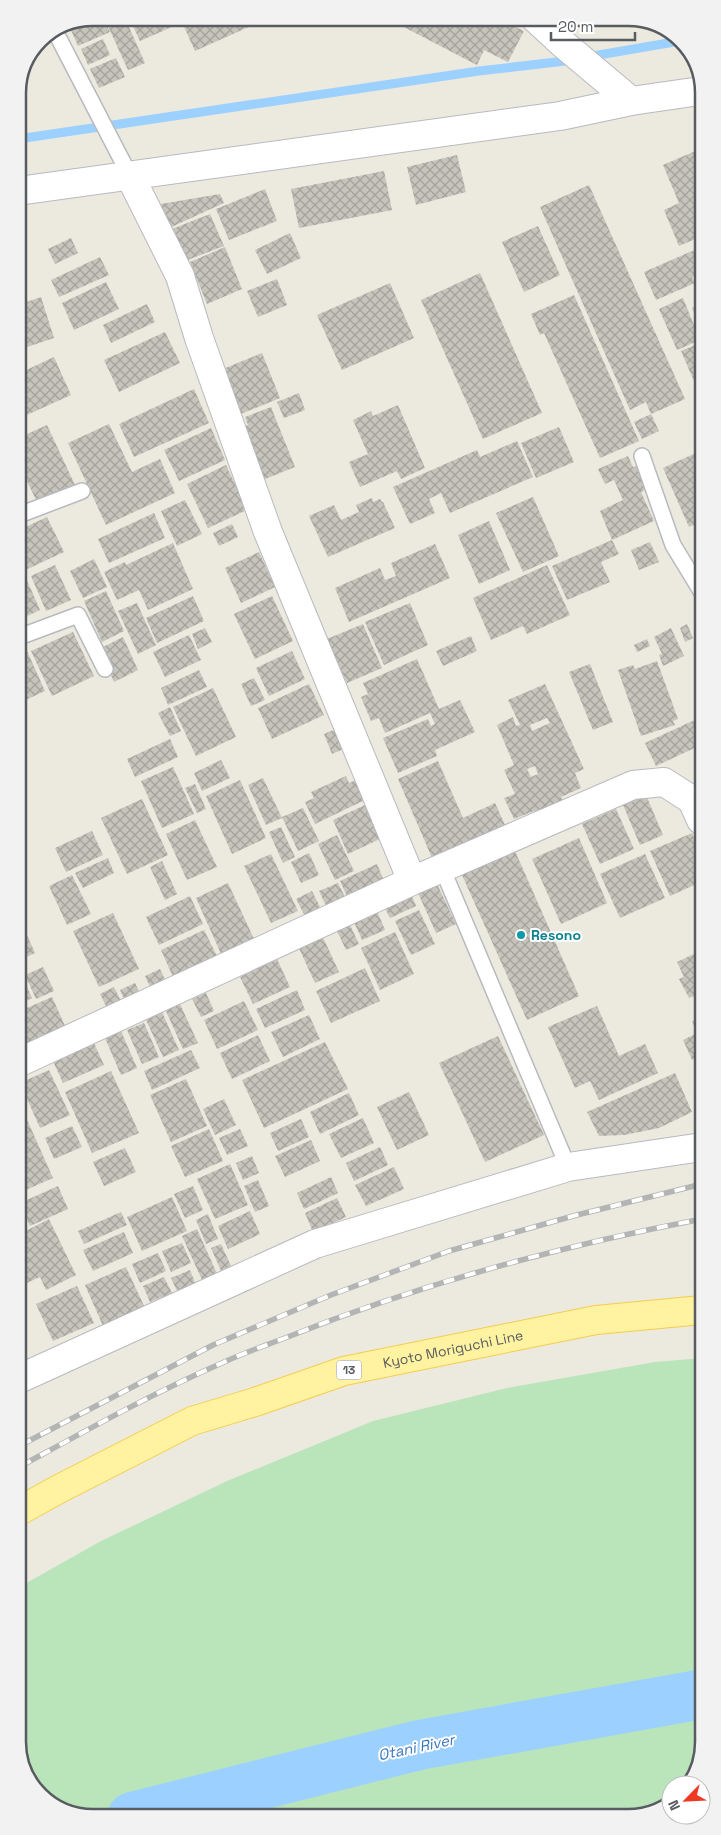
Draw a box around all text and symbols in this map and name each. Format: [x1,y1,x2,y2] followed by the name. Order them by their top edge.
[551,10,635,42] scale bar
[558,17,593,36] text: 20 m
[531,926,581,944] place label: Resono
[515,929,527,941] marker: Resono
[381,1326,525,1372] street label: Kyoto Moriguchi Line
[336,1360,362,1380] road number: 13
[376,1729,457,1764] water label: Otani River
[661,1775,711,1825] north arrow
[664,1797,684,1813] text: N

